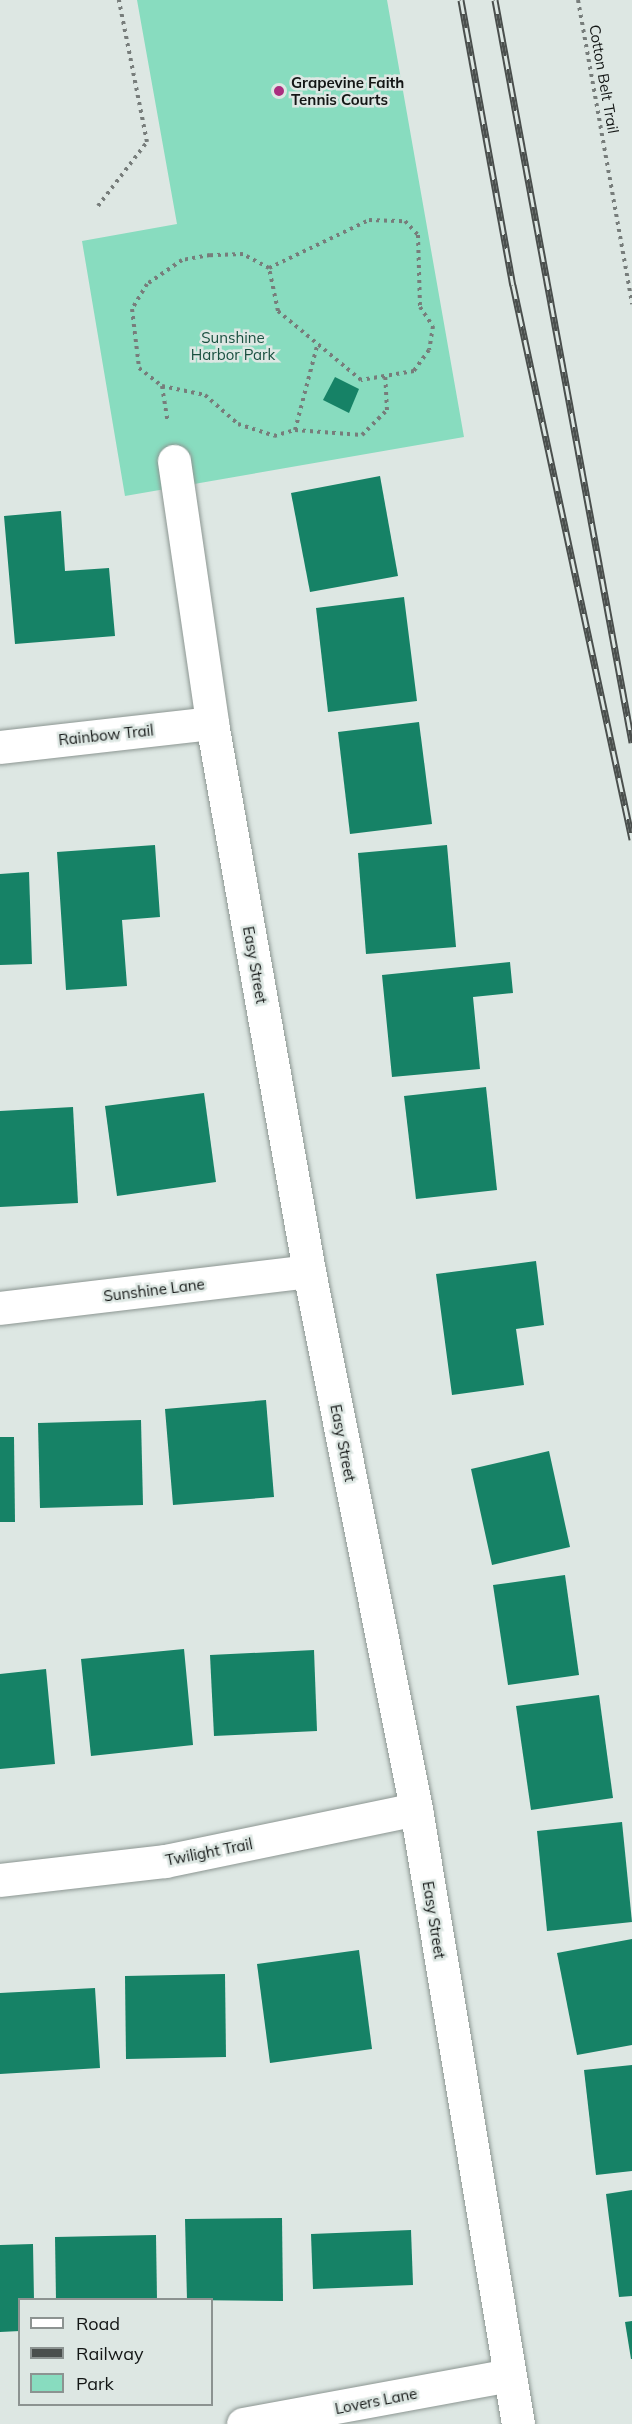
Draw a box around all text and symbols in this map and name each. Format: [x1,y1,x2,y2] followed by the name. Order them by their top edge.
[586,23,622,135] street label: Cotton Belt Trail
[291,73,404,108] place label: Grapevine Faith Tennis Courts
[272,84,286,98] marker: Grapevine Faith Tennis Courts
[191,328,275,363] park label: Sunshine Harbor Park
[58,721,154,749] street label: Rainbow Trail
[239,925,271,1005] street label: Easy Street
[102,1275,206,1305] street label: Sunshine Lane
[327,1403,359,1483] street label: Easy Street
[164,1835,254,1869] street label: Twilight Trail
[419,1880,449,1960] street label: Easy Street
[18,2298,213,2406] legend
[76,2312,120,2335] text: Road
[76,2342,144,2365] text: Railway
[76,2372,114,2395] text: Park
[333,2384,419,2418] street label: Lovers Lane

